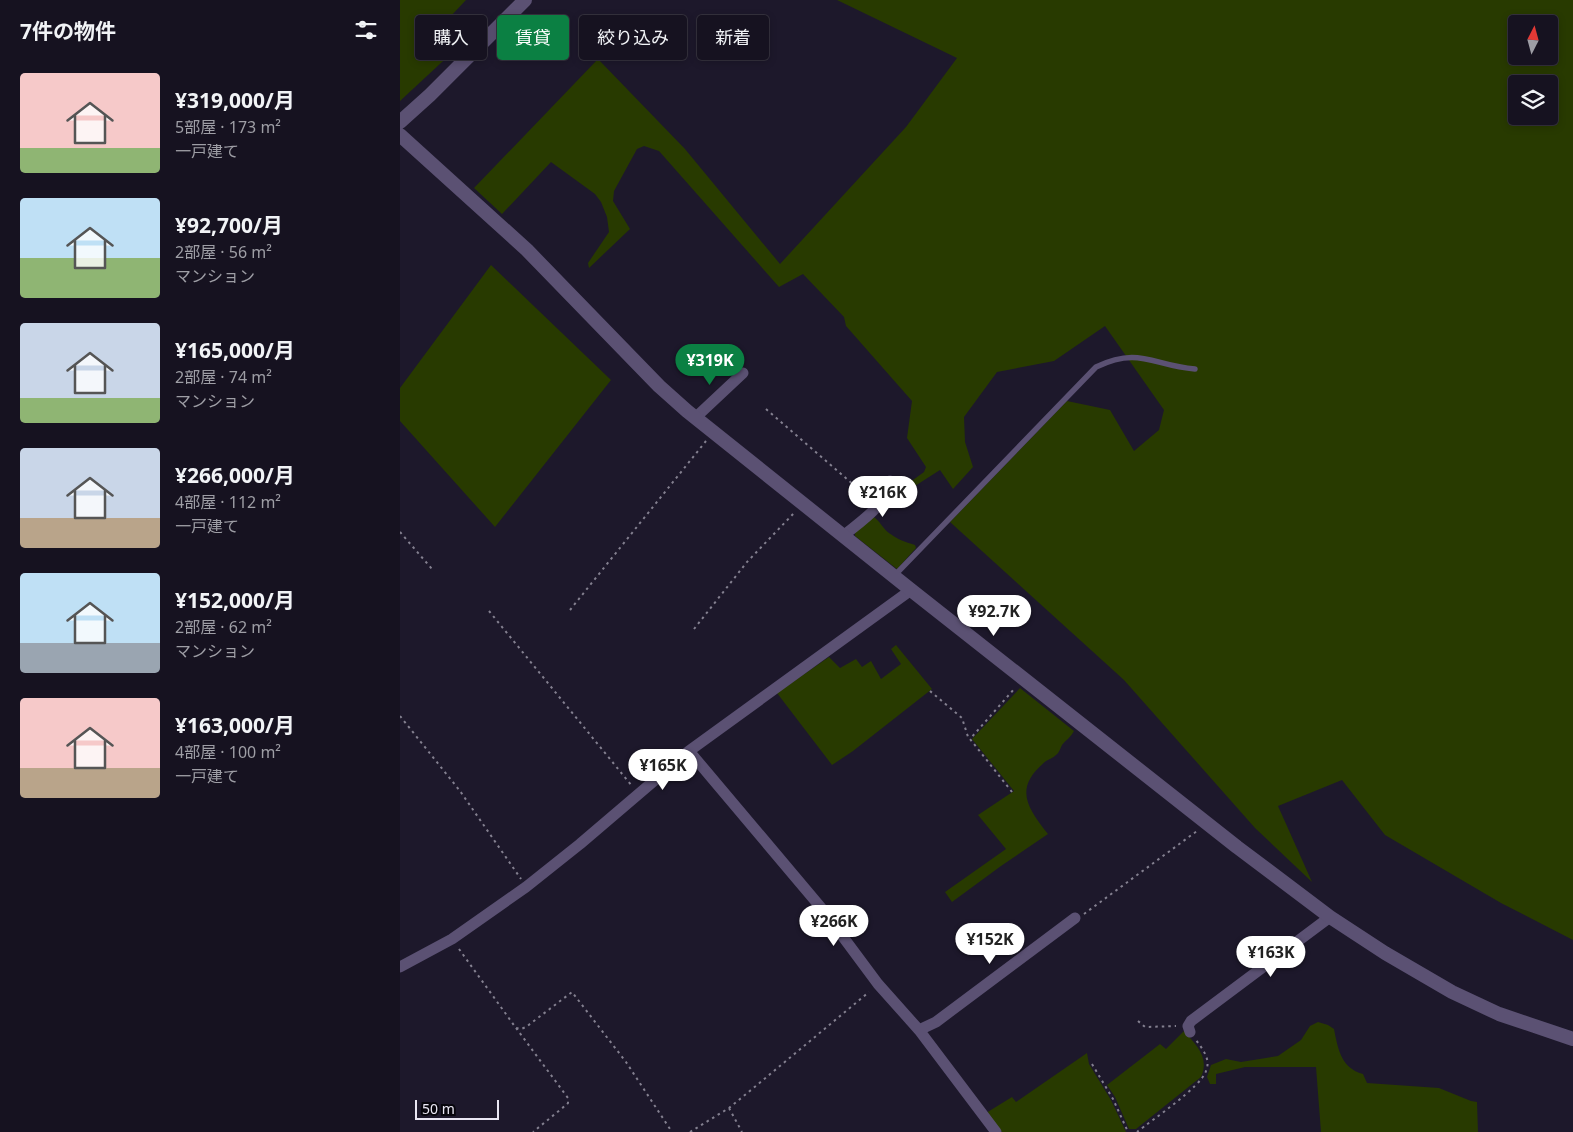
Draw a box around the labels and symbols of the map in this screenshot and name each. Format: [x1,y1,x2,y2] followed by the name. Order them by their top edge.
[1508,15,1558,65] north arrow
[675,344,745,386] pin: ¥319K
[848,476,918,518] pin: ¥216K
[953,594,1035,637] pin: ¥92.7K
[628,748,698,791] pin: ¥165K
[799,904,869,947] pin: ¥266K
[955,922,1025,965] pin: ¥152K
[1236,936,1306,978] pin: ¥163K
[415,1097,499,1120] scale bar

